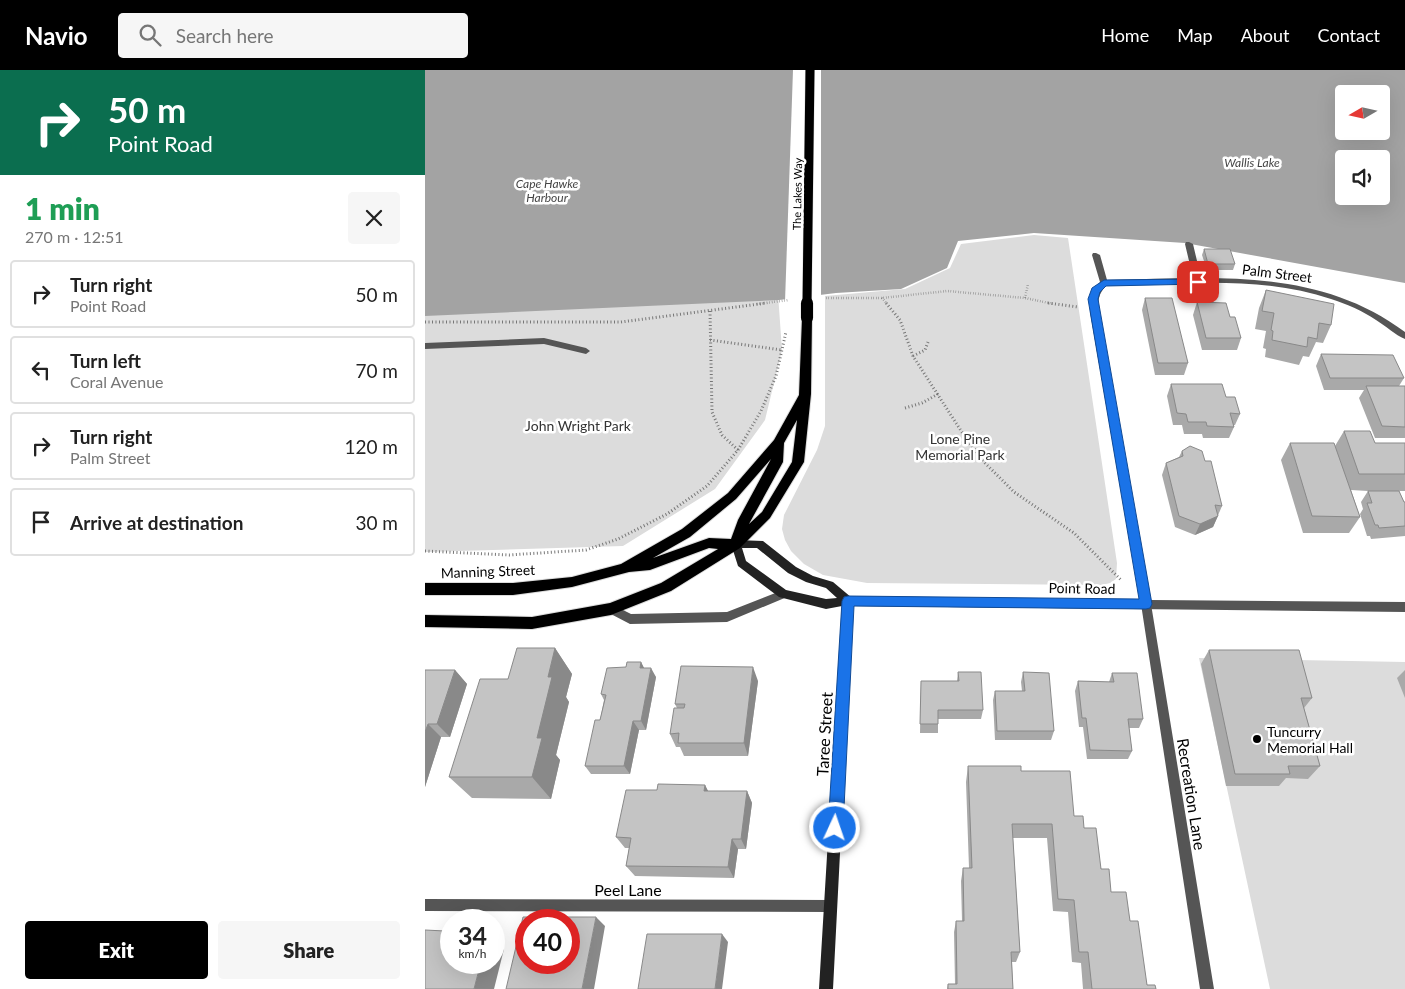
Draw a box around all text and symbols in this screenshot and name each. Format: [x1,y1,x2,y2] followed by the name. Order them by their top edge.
[118,13,468,58] search box
[25,21,88,50] text: Navio
[136,21,164,49] icon: search
[176,24,274,47] text: Search here
[1101,24,1149,46] text: Home
[1177,24,1213,46] text: Map
[1241,24,1290,46] text: About
[1318,24,1380,46] text: Contact
[1335,85,1390,140] north arrow
[1335,85,1390,205] map controls
[108,88,186,130] text: 50 m
[25,90,90,155] icon: right
[108,130,213,157] text: Point Road
[1335,150,1390,205] button: sound
[1224,155,1280,170] water label: Wallis Lake
[790,157,804,230] street label: The Lakes Way
[516,176,579,205] water label: Cape Hawke Harbour
[25,190,100,226] text: 1 min
[348,192,400,244] button: close
[25,227,124,246] text: 270 m · 12:51
[1241,260,1313,286] street label: Palm Street
[1177,261,1219,303] pin
[1184,268,1212,296] icon: arrive
[70,273,152,296] text: Turn right
[27,280,55,308] icon: right
[355,283,398,306] text: 50 m
[70,296,146,315] text: Point Road
[70,349,141,372] text: Turn left
[27,356,55,384] icon: left
[355,359,398,382] text: 70 m
[70,372,164,391] text: Coral Avenue
[525,417,632,434] park label: John Wright Park
[70,425,152,448] text: Turn right
[915,430,1006,463] park label: Lone Pine Memorial Park
[27,432,55,460] icon: right
[344,435,398,458] text: 120 m
[70,448,150,467] text: Palm Street
[27,508,55,536] icon: arrive
[70,511,243,534] text: Arrive at destination
[355,511,398,534] text: 30 m
[441,561,535,581] street label: Manning Street
[1049,579,1115,597] street label: Point Road
[812,691,836,777] street label: Taree Street
[1267,723,1353,756] place label: Tuncurry Memorial Hall
[1251,733,1263,745] marker: Tuncurry Memorial Hall
[1174,737,1210,851] street label: Recreation Lane
[808,801,860,853] position arrow
[594,880,662,899] street label: Peel Lane
[515,909,580,974] speed limit sign: 40
[458,920,487,950] text: 34
[25,921,208,979] button: Exit
[218,921,400,979] button: Share
[458,946,487,961] text: km/h

